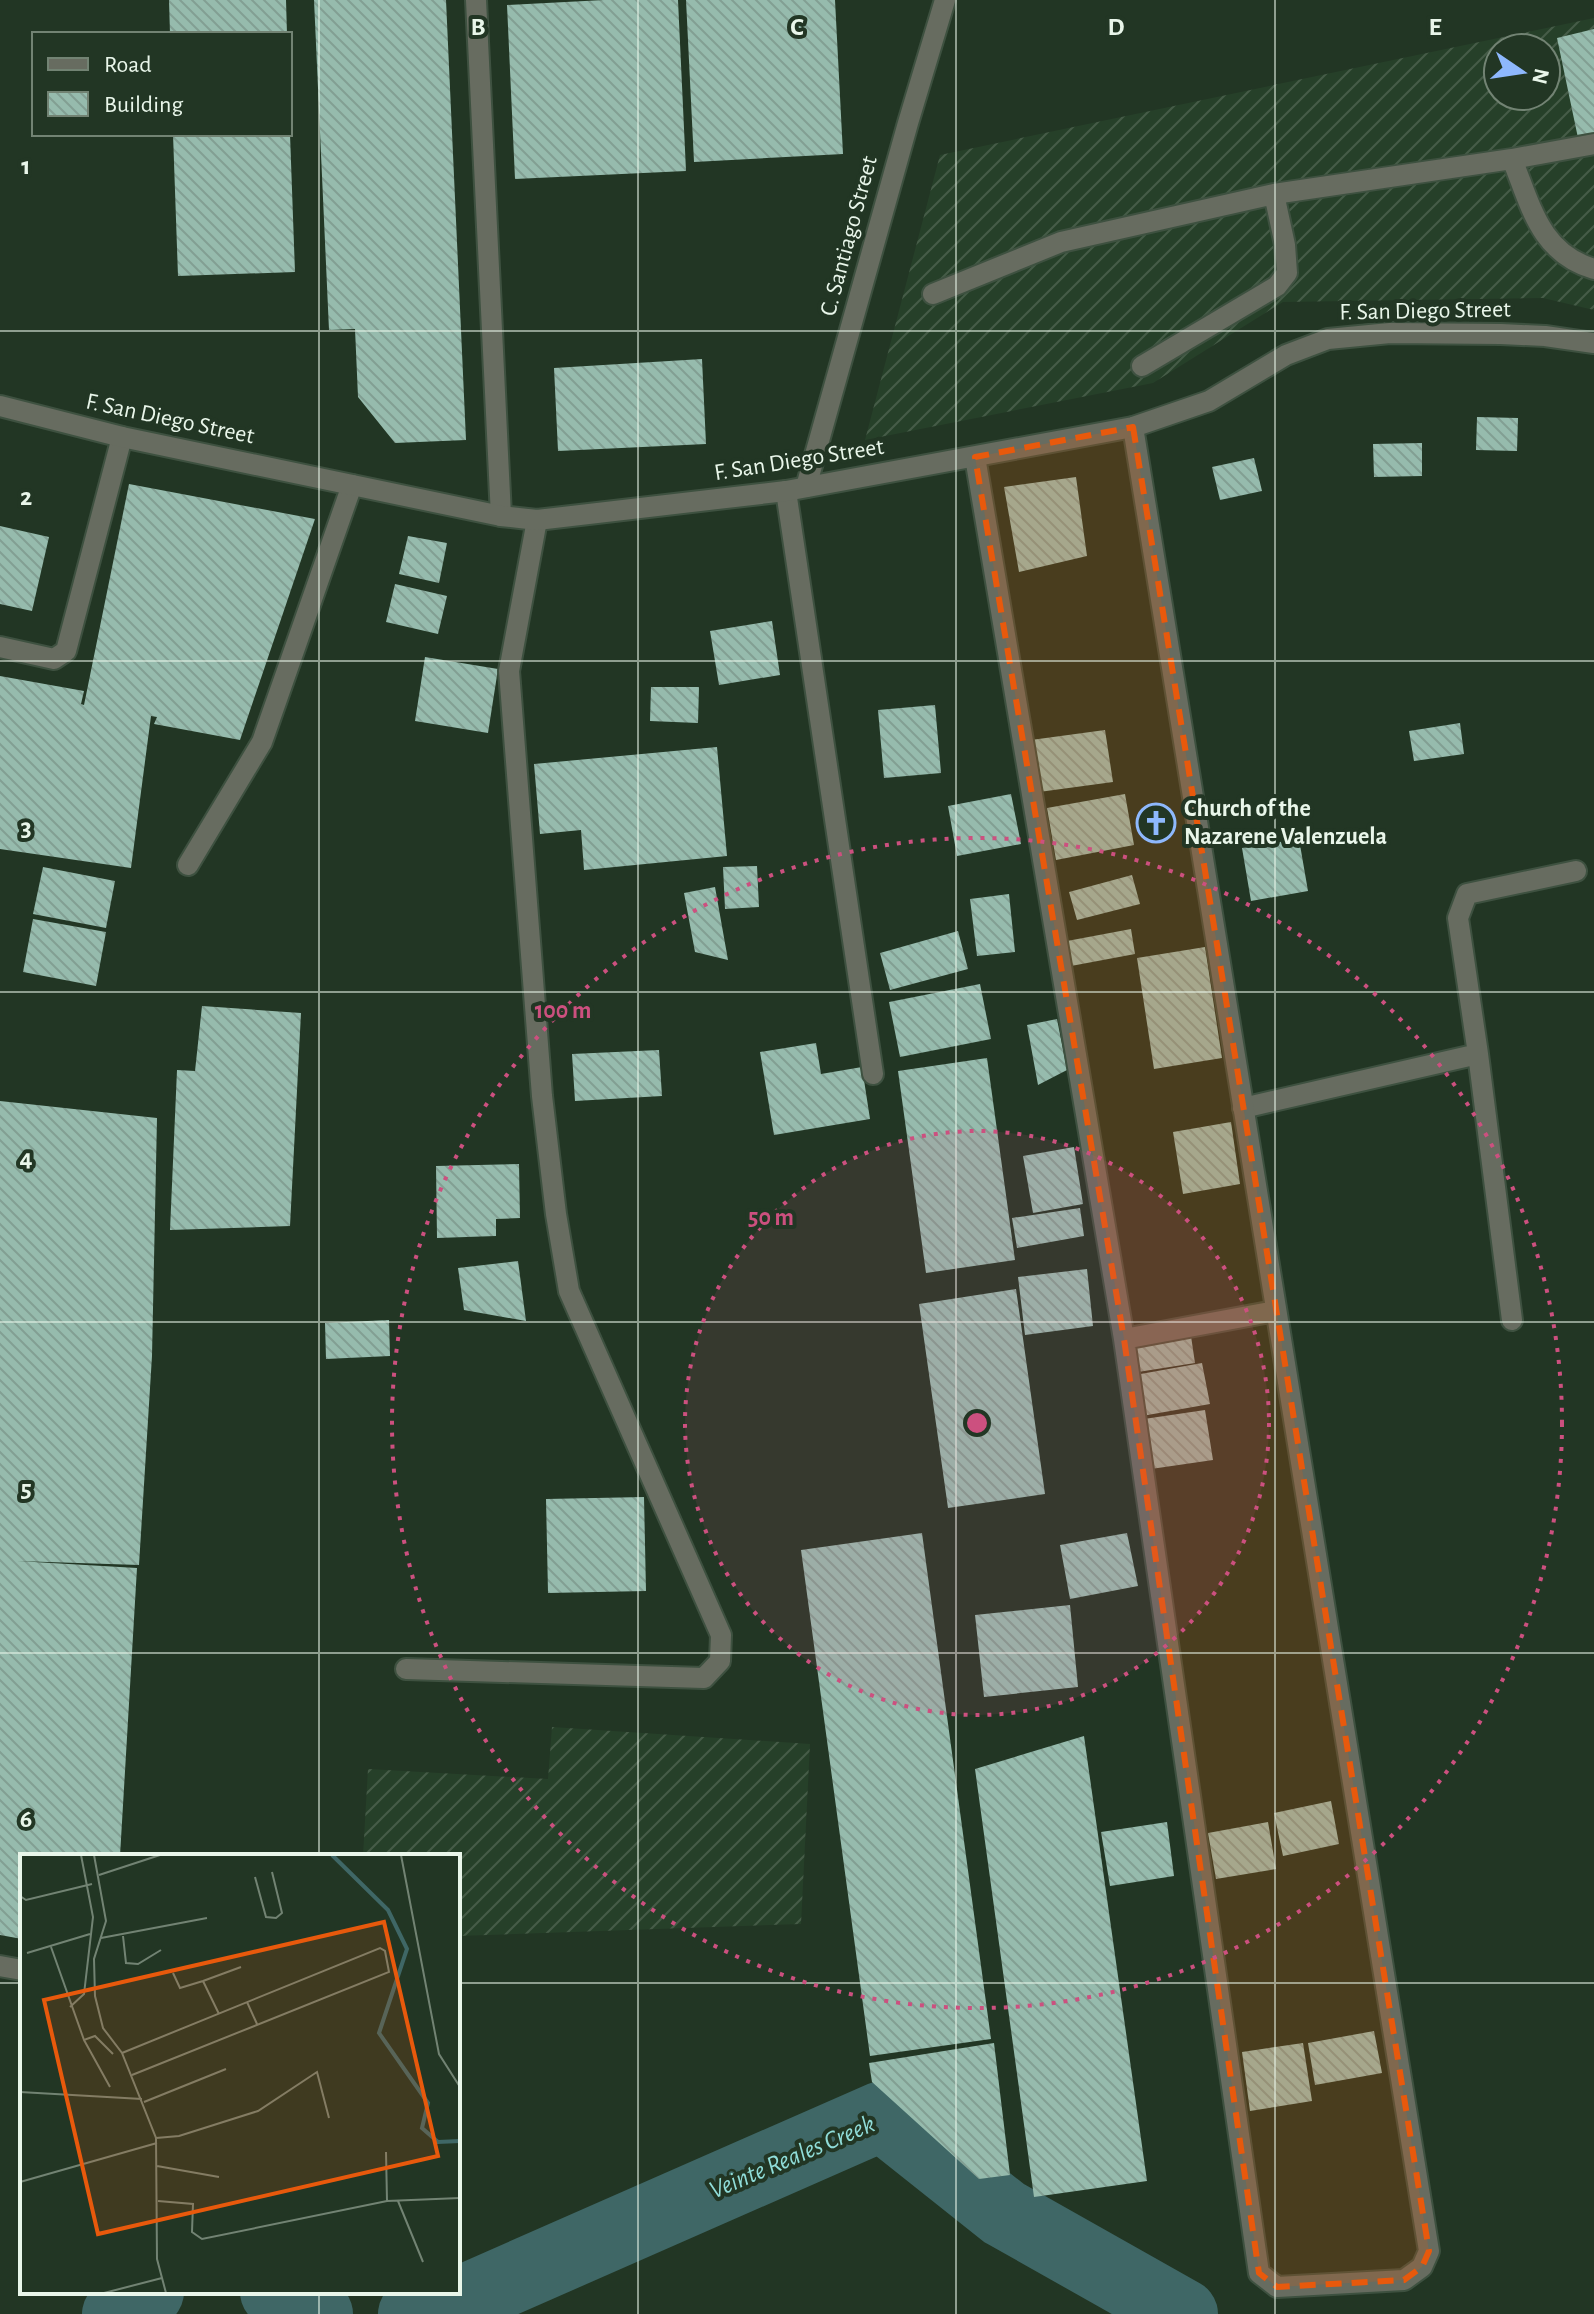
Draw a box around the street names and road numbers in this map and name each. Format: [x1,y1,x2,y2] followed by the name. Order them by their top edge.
[816,153,882,319] street label: C. Santiago Street
[1339,297,1511,324] street label: F. San Diego Street
[84,389,257,449] street label: F. San Diego Street
[712,435,886,485] street label: F. San Diego Street

